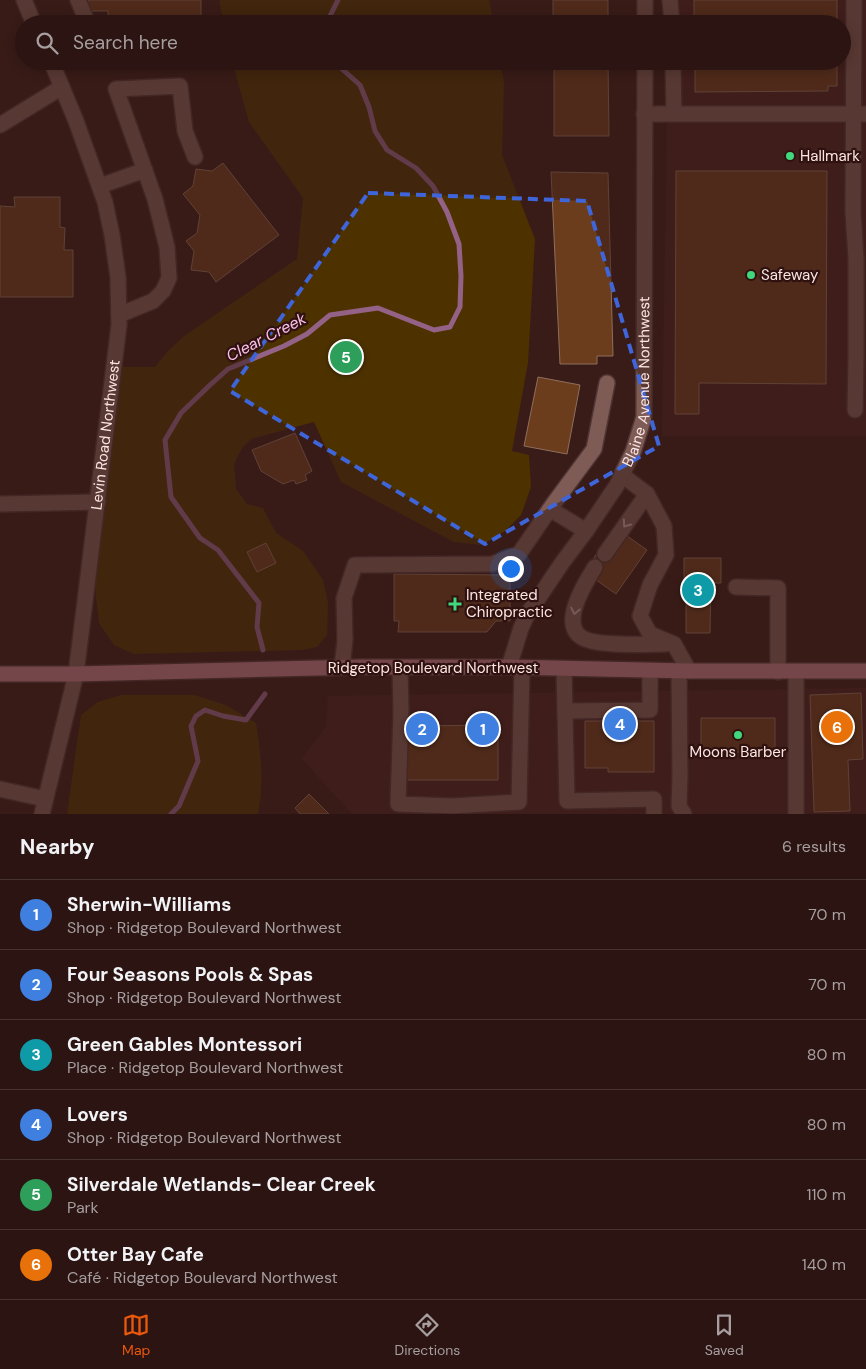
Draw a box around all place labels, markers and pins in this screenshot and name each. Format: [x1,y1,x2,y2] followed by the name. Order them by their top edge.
[800,146,860,166] place label: Hallmark
[784,150,796,162] marker: Hallmark
[761,265,819,285] place label: Safeway
[745,269,757,281] marker: Safeway
[330,338,362,376] pin: 5
[682,571,714,609] pin: 3
[466,585,553,622] place label: Integrated Chiropractic
[448,597,462,611] marker: Integrated Chiropractic
[604,705,636,743] pin: 4
[821,708,853,746] pin: 6
[406,710,438,748] pin: 2
[467,710,499,748] pin: 1
[732,729,744,741] marker: Moons Barber
[690,742,787,762] place label: Moons Barber

